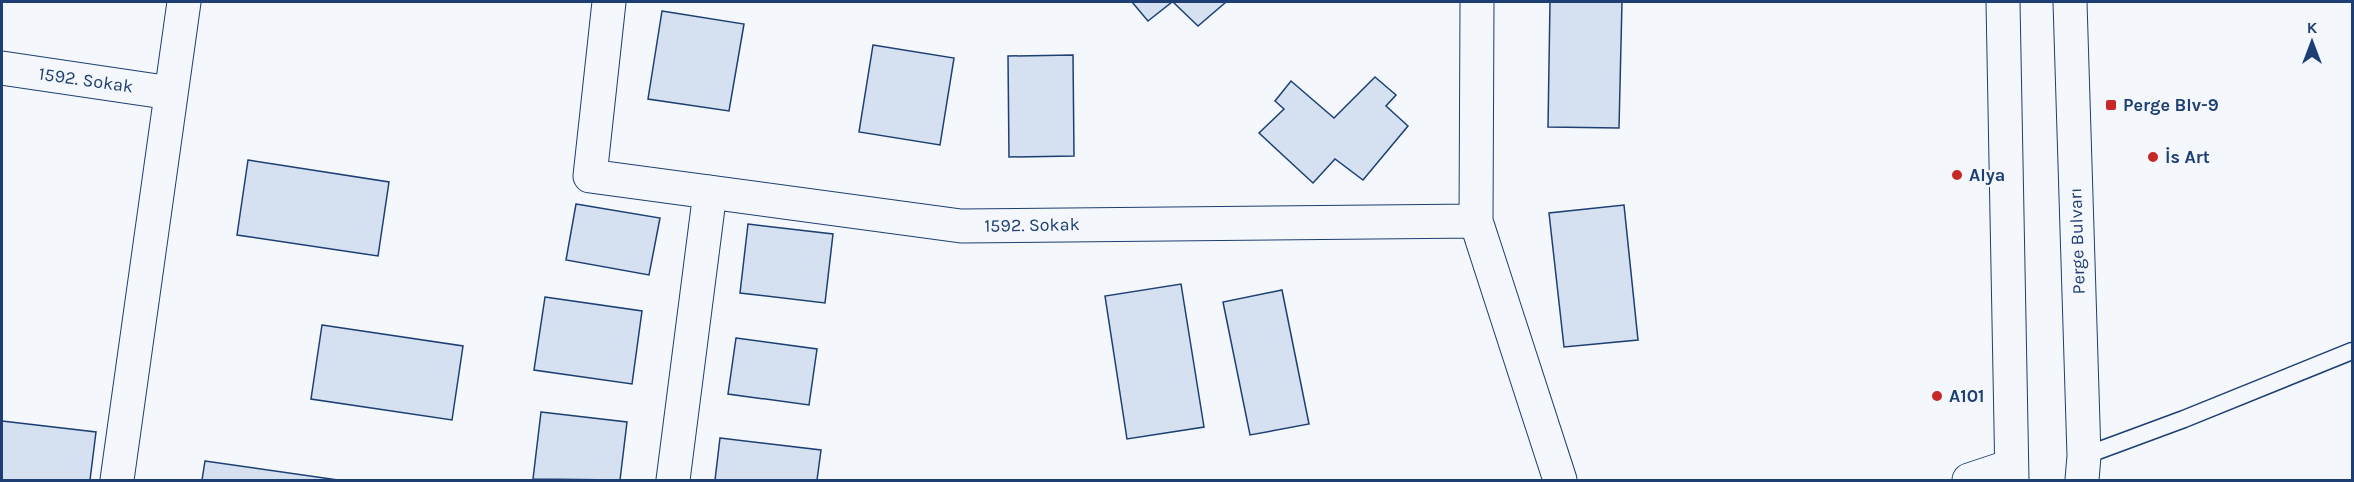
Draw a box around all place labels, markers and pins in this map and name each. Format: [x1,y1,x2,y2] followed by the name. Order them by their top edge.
[2123,94,2219,116] place label: Perge Blv-9
[2104,98,2118,112] marker: Perge Blv-9
[2165,146,2210,168] place label: İs Art
[2146,150,2160,164] marker: İs Art
[1969,164,2005,186] place label: Alya
[1950,168,1964,182] marker: Alya
[1949,385,1984,407] place label: A101
[1930,389,1944,403] marker: A101

